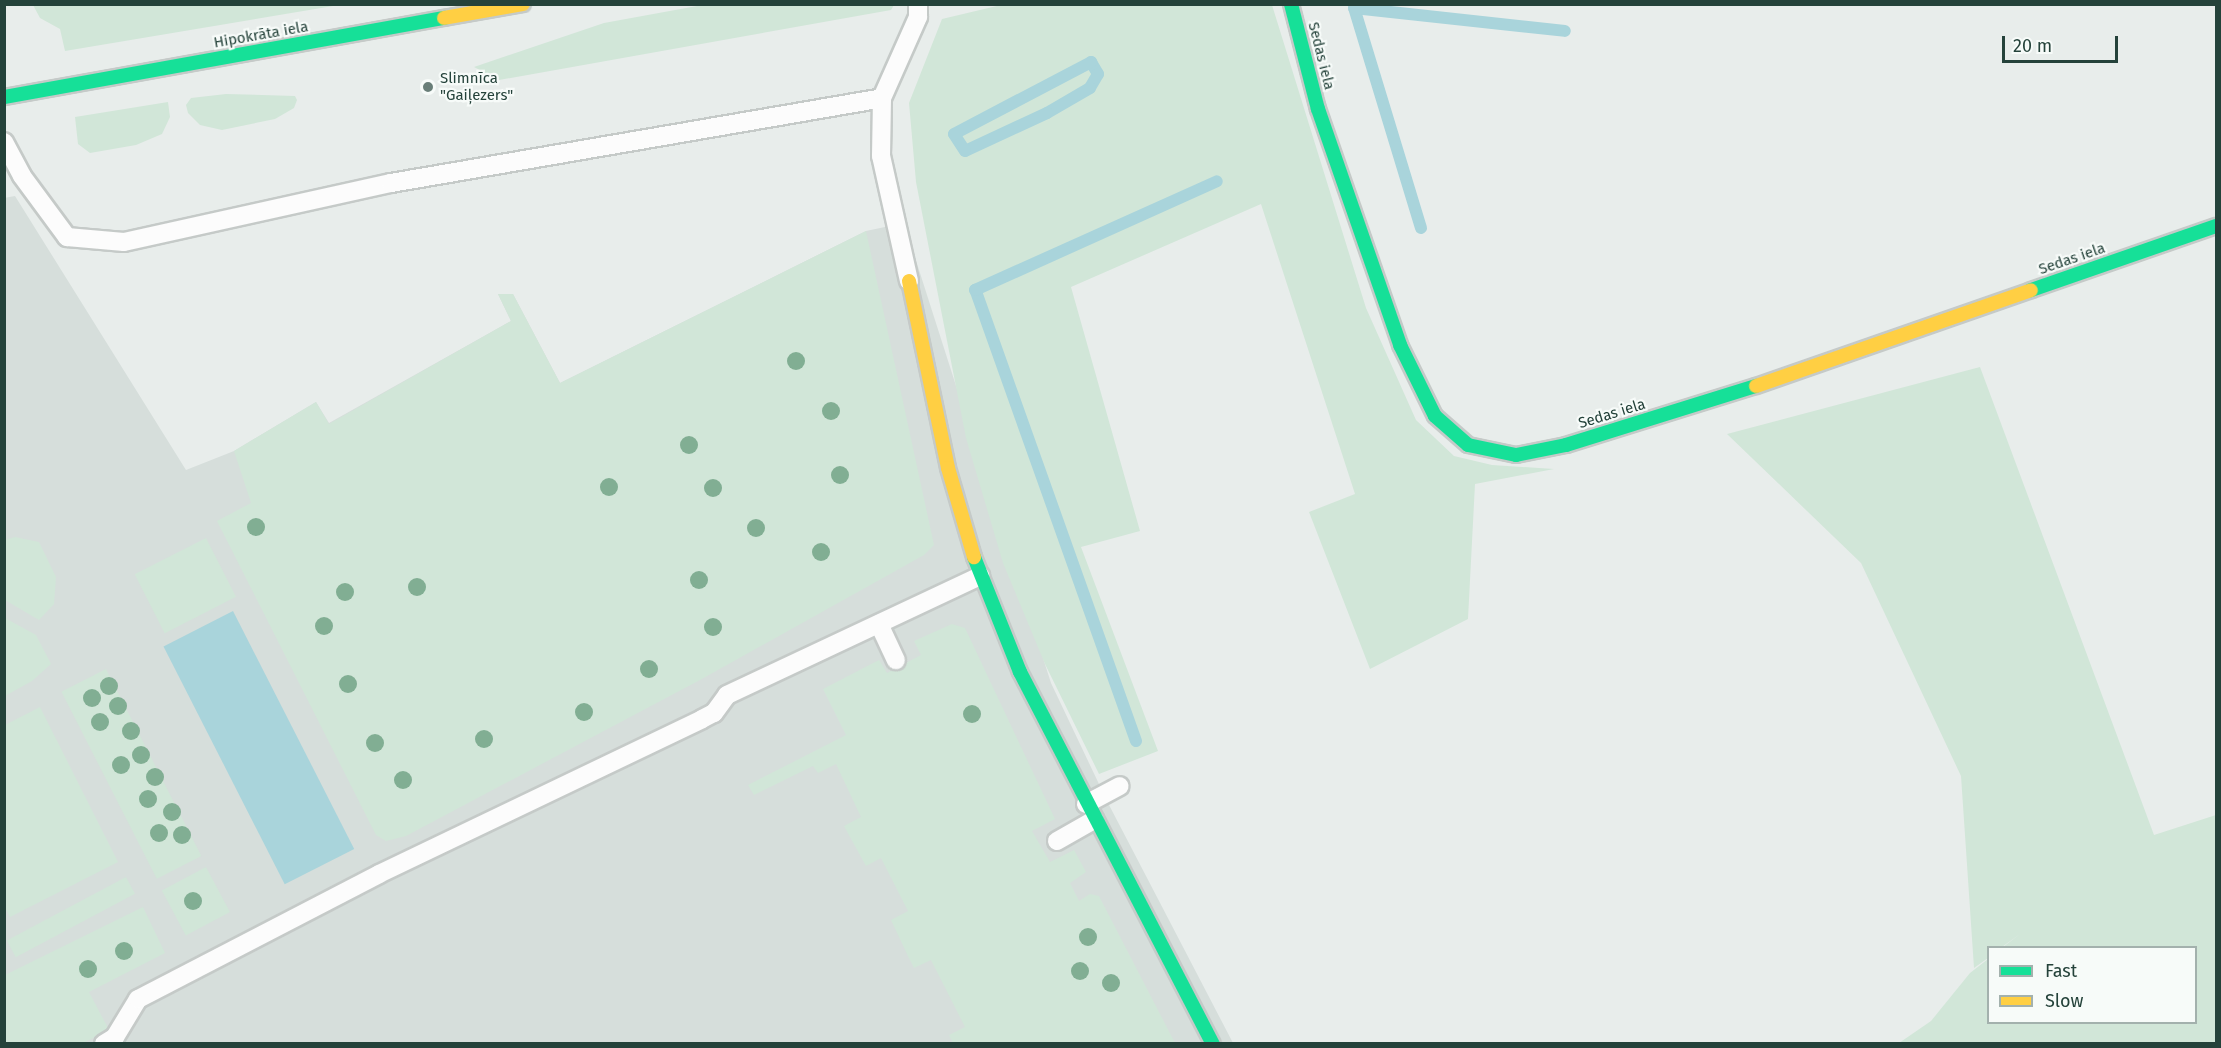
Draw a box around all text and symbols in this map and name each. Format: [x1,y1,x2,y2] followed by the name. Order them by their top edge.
[212,18,310,52] street label: Hipokrāta iela
[1304,20,1338,92] street label: Sedas iela
[2005,24,2120,62] scale bar
[2013,35,2052,57] text: 20 m
[440,69,513,104] place label: Slimnīca "Gaiļezers"
[421,80,435,94] marker: Slimnīca "Gaiļezers"
[2036,239,2108,279] street label: Sedas iela
[1576,395,1648,433] street label: Sedas iela
[1987,946,2197,1024] legend
[2045,960,2077,982] text: Fast
[2045,990,2083,1012] text: Slow

